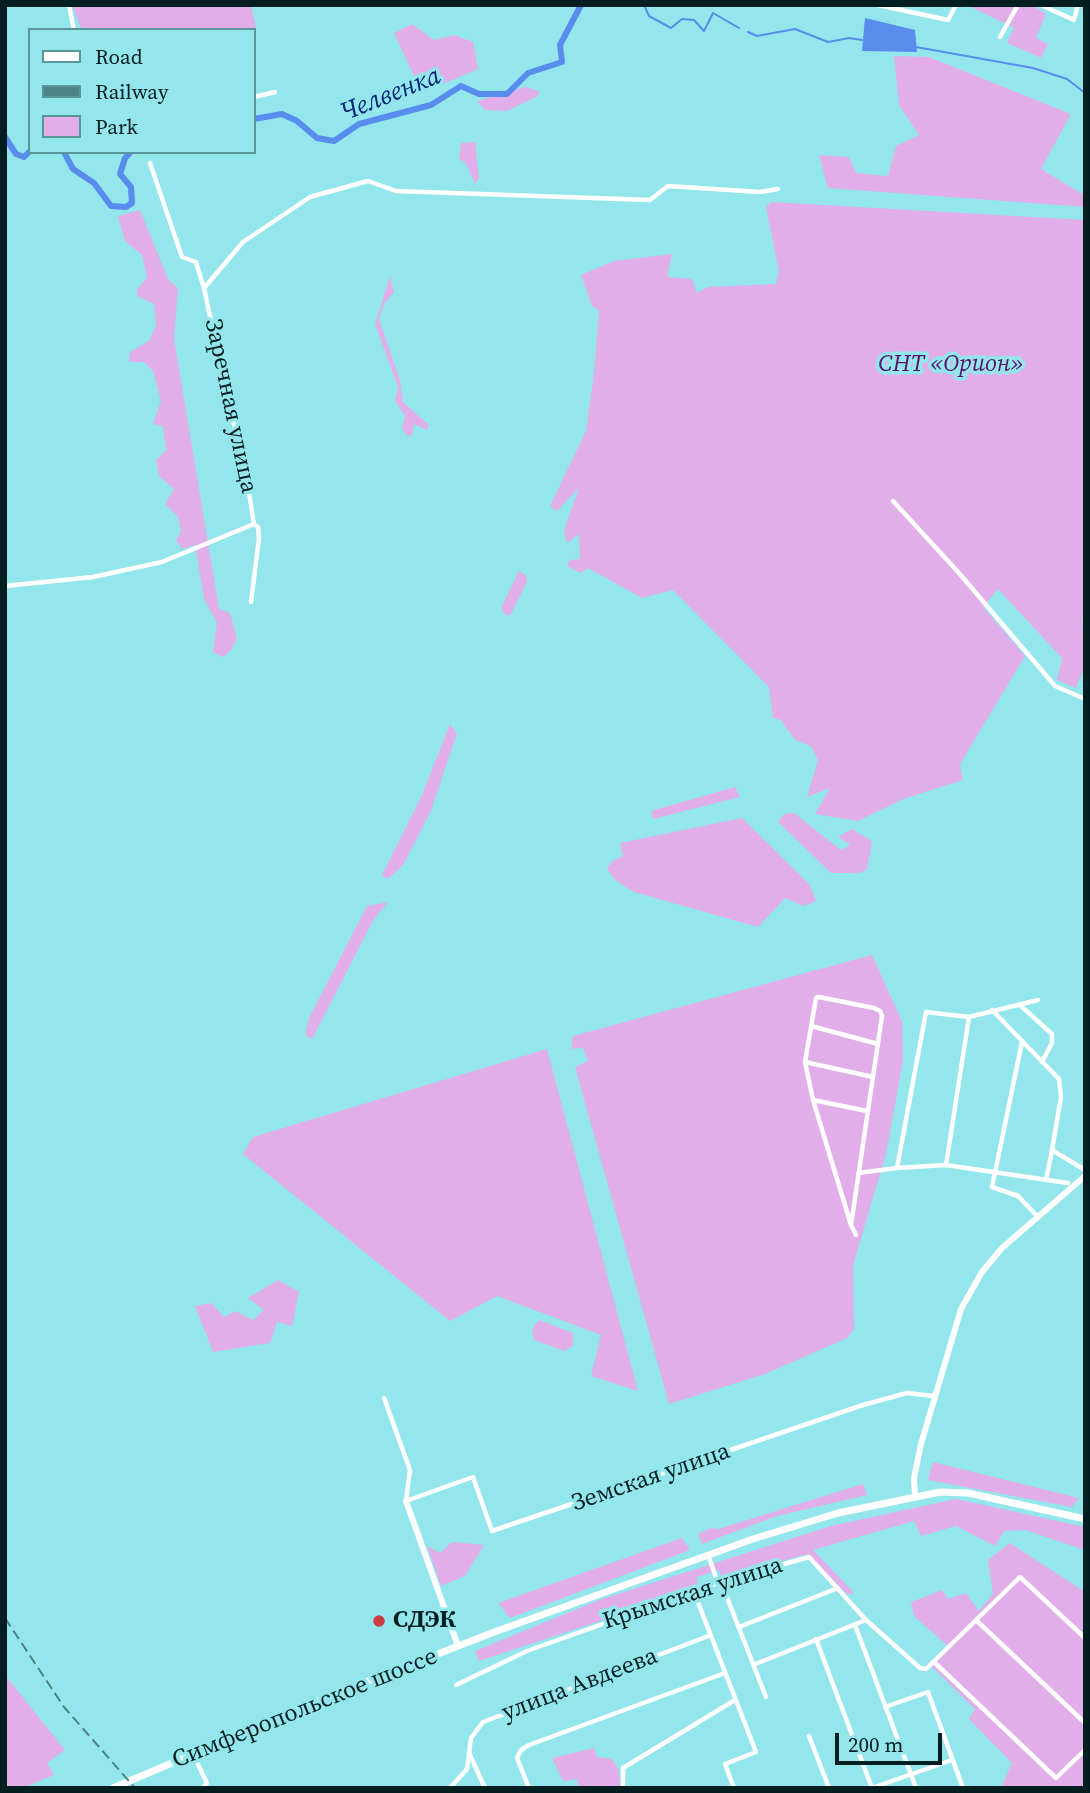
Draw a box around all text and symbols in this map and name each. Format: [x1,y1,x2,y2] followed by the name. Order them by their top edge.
[28,28,256,154] legend
[95,42,143,71] text: Road
[337,61,445,129] water label: Челвенка
[95,77,169,106] text: Railway
[95,112,138,141] text: Park
[197,316,263,496] street label: Заречная улица
[878,351,1024,379] park label: СНТ «Орион»
[568,1437,734,1519] street label: Земская улица
[599,1551,787,1637] street label: Крымская улица
[393,1607,456,1635] place label: СДЭК
[371,1613,387,1629] marker: СДЭК
[498,1642,662,1728] street label: улица Авдеева
[168,1643,442,1775] street label: Симферопольское шоссе
[838,1720,945,1764] scale bar
[848,1730,903,1759] text: 200 m

